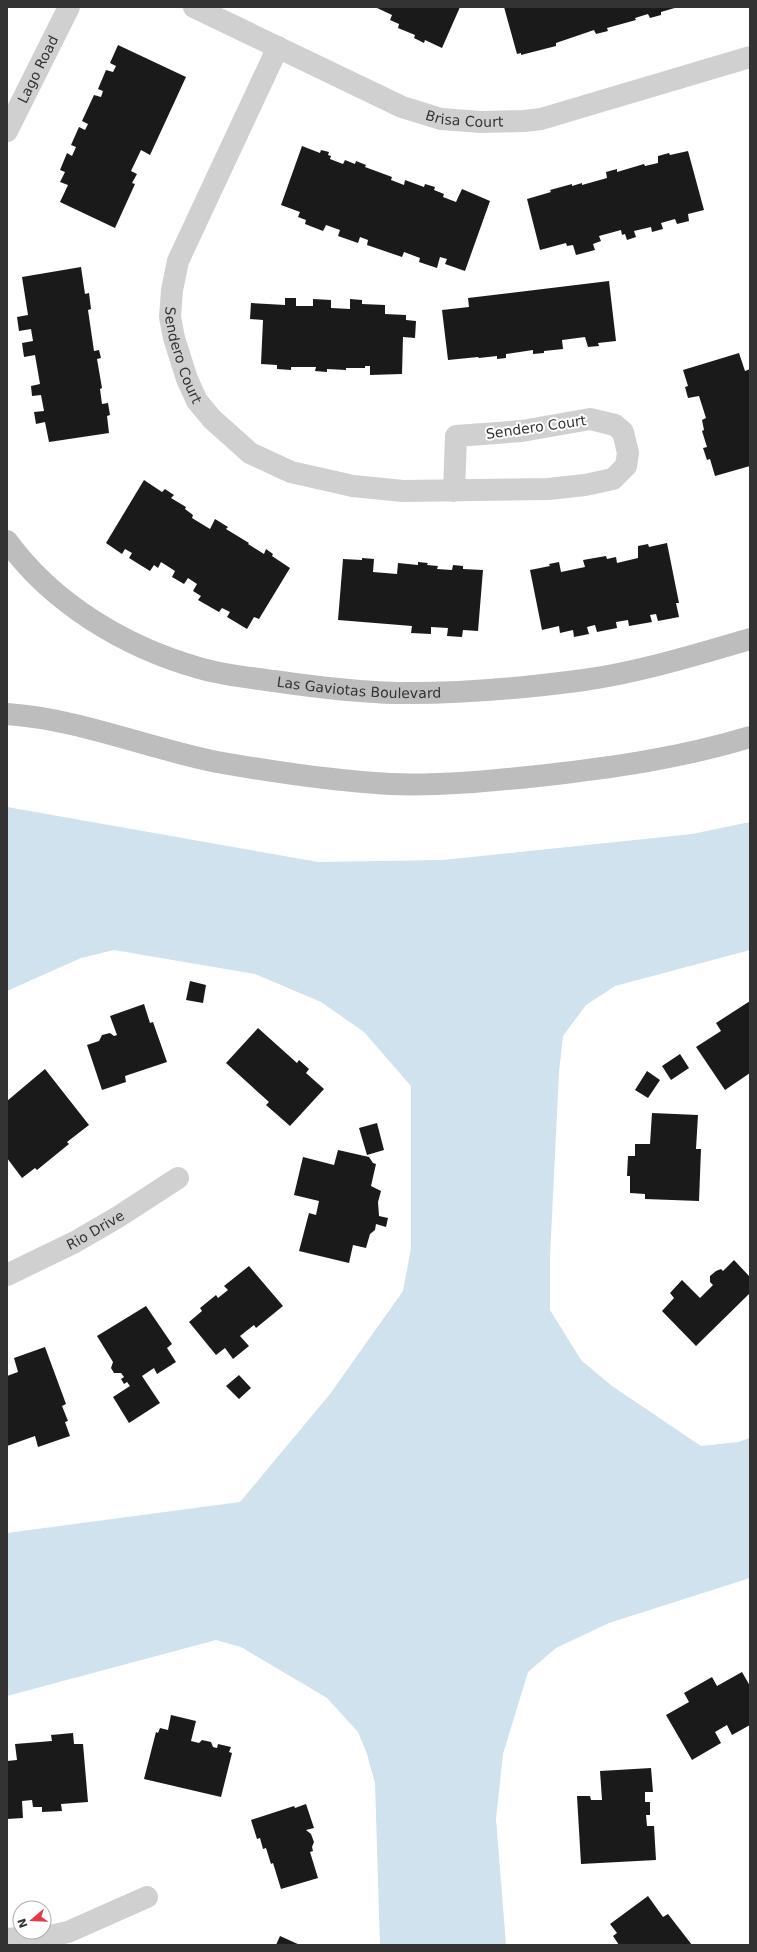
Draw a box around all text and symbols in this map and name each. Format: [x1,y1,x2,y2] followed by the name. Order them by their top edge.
[14,33,61,106] street label: Lago Road
[424,107,504,130] street label: Brisa Court
[162,306,205,407] street label: Sendero Court
[485,412,588,442] street label: Sendero Court
[276,674,442,701] street label: Las Gaviotas Boulevard
[64,1207,127,1253] street label: Rio Drive
[12,1900,52,1940] north arrow
[15,1917,31,1930] text: N

